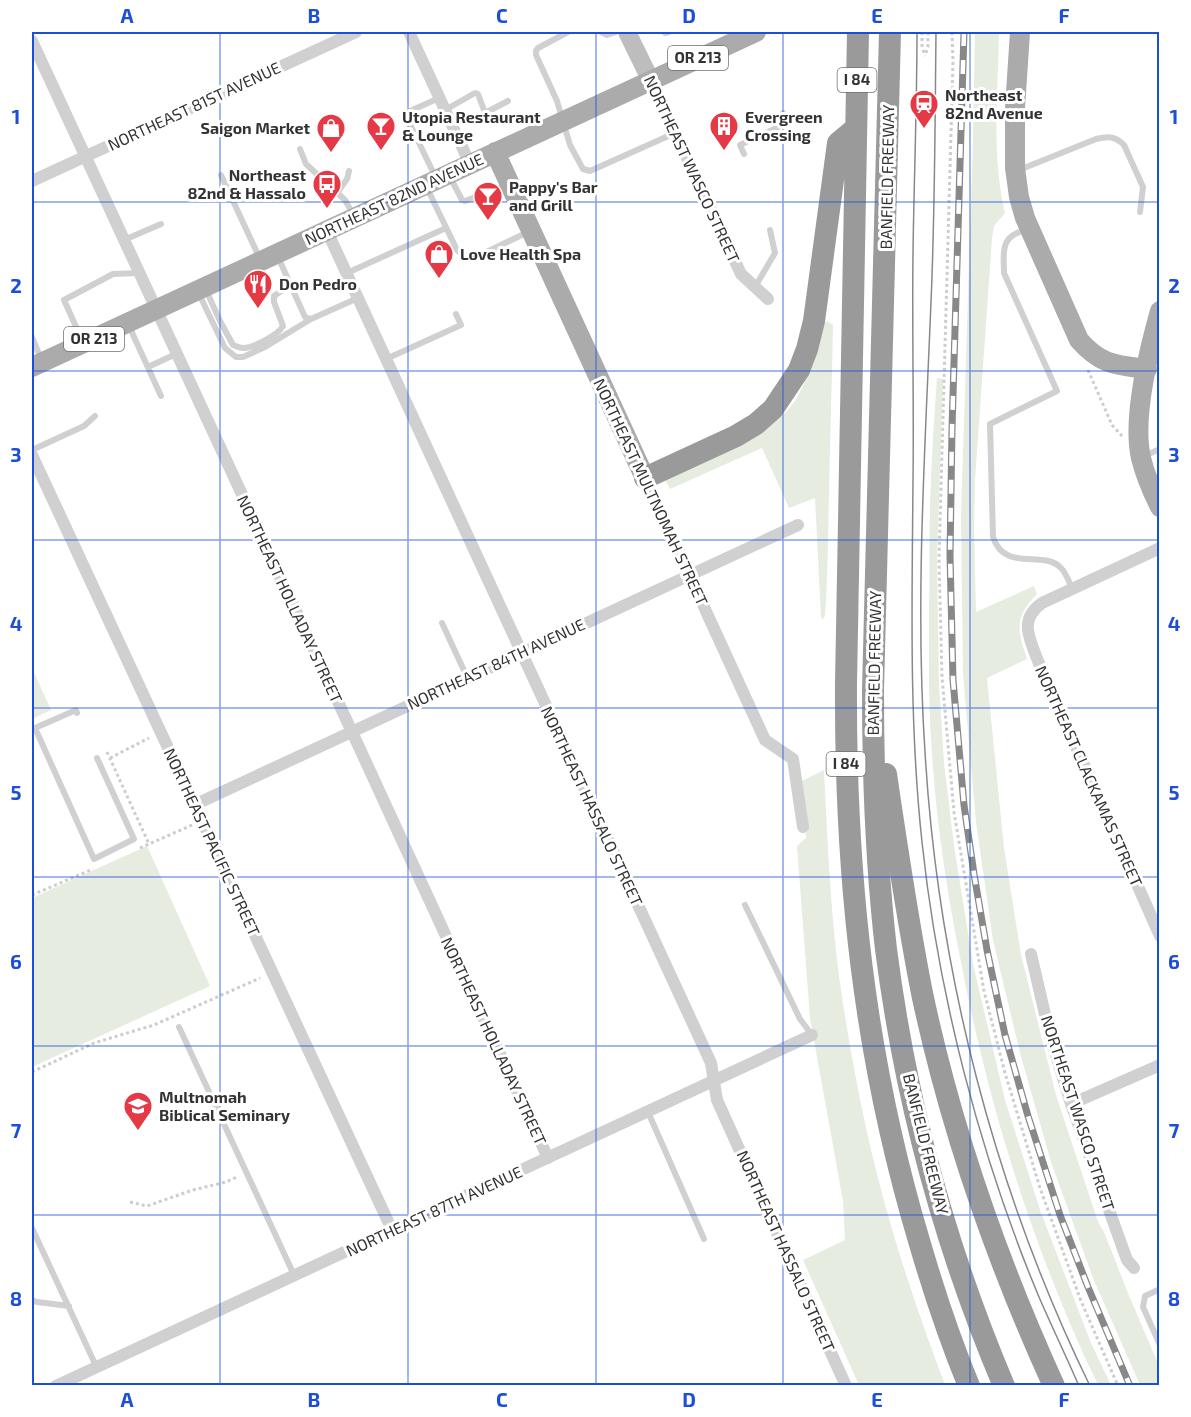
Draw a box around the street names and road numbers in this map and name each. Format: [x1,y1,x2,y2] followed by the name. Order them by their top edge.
[668,46,728,70] road number: OR 213
[104,57,283,154] street label: NORTHEAST 81ST AVENUE
[838,68,876,92] road number: I 84
[641,72,744,265] street label: NORTHEAST WASCO STREET
[876,104,897,250] street label: BANFIELD FREEWAY
[301,149,486,248] street label: NORTHEAST 82ND AVENUE
[64,327,124,351] road number: OR 213
[590,375,713,608] street label: NORTHEAST MULTNOMAH STREET
[234,492,347,706] street label: NORTHEAST HOLLADAY STREET
[863,590,884,736] street label: BANFIELD FREEWAY
[404,614,588,713] street label: NORTHEAST 84TH AVENUE
[1032,662,1147,889] street label: NORTHEAST CLACKAMAS STREET
[538,703,647,909] street label: NORTHEAST HASSALO STREET
[161,745,264,939] street label: NORTHEAST PACIFIC STREET
[826,752,866,776] road number: I 84
[438,934,551,1148] street label: NORTHEAST HOLLADAY STREET
[1038,1013,1119,1213] street label: NORTHEAST WASCO STREET
[900,1071,953,1216] street label: BANFIELD FREEWAY
[733,1147,840,1354] street label: NORTHEAST HASSALO STREET
[343,1161,525,1260] street label: NORTHEAST 87TH AVENUE

